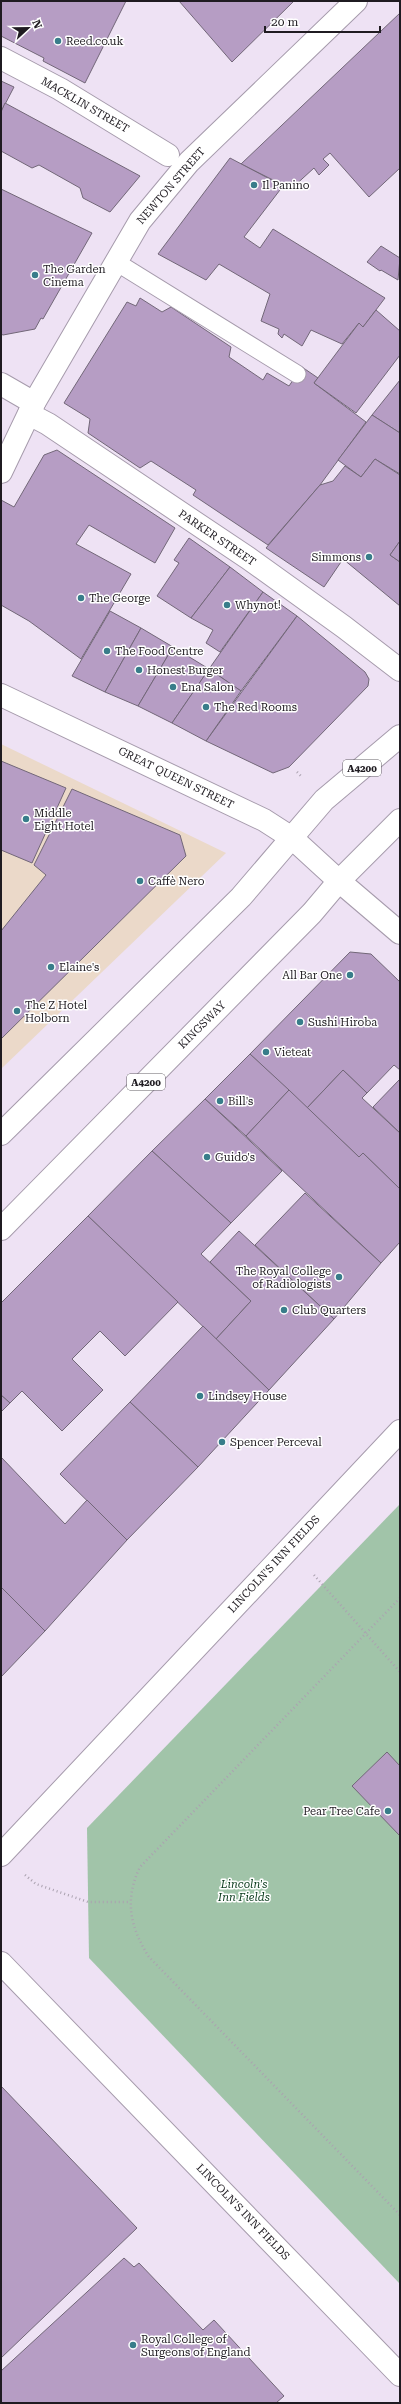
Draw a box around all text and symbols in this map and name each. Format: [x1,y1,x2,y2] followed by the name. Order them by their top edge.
[8,8,48,48] north arrow
[265,8,380,34] scale bar
[271,15,298,29] text: 20 m
[29,18,45,31] text: N
[66,35,123,48] place label: Reed.co.uk
[53,36,63,46] marker: Reed.co.uk
[39,75,131,135] street label: MACKLIN STREET
[134,145,208,227] street label: NEWTON STREET
[262,179,310,192] place label: Il Panino
[249,180,259,190] marker: Il Panino
[43,263,106,289] place label: The Garden Cinema
[30,270,40,280] marker: The Garden Cinema
[176,507,258,569] street label: PARKER STREET
[312,551,361,564] place label: Simmons
[364,552,374,562] marker: Simmons
[89,592,150,605] place label: The George
[76,593,86,603] marker: The George
[235,599,281,612] place label: Whynot!
[222,600,232,610] marker: Whynot!
[115,645,203,658] place label: The Food Centre
[102,646,112,656] marker: The Food Centre
[147,664,224,677] place label: Honest Burger
[134,665,144,675] marker: Honest Burger
[181,681,234,694] place label: Ena Salon
[168,682,178,692] marker: Ena Salon
[214,701,297,714] place label: The Red Rooms
[201,702,211,712] marker: The Red Rooms
[116,744,236,812] street label: GREAT QUEEN STREET
[343,760,381,776] road number: A4200
[34,807,95,833] place label: Middle Eight Hotel
[21,814,31,824] marker: Middle Eight Hotel
[148,875,205,888] place label: Caffè Nero
[135,876,145,886] marker: Caffè Nero
[59,961,99,974] place label: Elaine's
[46,962,56,972] marker: Elaine's
[282,969,342,982] place label: All Bar One
[345,970,355,980] marker: All Bar One
[176,998,229,1051] street label: KINGSWAY
[25,999,88,1025] place label: The Z Hotel Holborn
[12,1006,22,1016] marker: The Z Hotel Holborn
[308,1016,377,1029] place label: Sushi Hiroba
[295,1017,305,1027] marker: Sushi Hiroba
[274,1046,311,1059] place label: Vieteat
[261,1047,271,1057] marker: Vieteat
[127,1074,165,1090] road number: A4200
[228,1095,253,1108] place label: Bill's
[215,1096,225,1106] marker: Bill's
[215,1151,255,1164] place label: Guido's
[202,1152,212,1162] marker: Guido's
[236,1265,331,1291] place label: The Royal College of Radiologists
[334,1272,344,1282] marker: The Royal College of Radiologists
[292,1304,366,1317] place label: Club Quarters
[279,1305,289,1315] marker: Club Quarters
[208,1390,287,1403] place label: Lindsey House
[195,1391,205,1401] marker: Lindsey House
[230,1436,322,1449] place label: Spencer Perceval
[217,1437,227,1447] marker: Spencer Perceval
[225,1512,323,1615] street label: LINCOLN'S INN FIELDS
[303,1805,380,1818] place label: Pear Tree Cafe
[383,1806,393,1816] marker: Pear Tree Cafe
[217,1878,270,1904] park label: Lincoln's Inn Fields
[194,2161,292,2263] street label: LINCOLN'S INN FIELDS
[141,2333,251,2359] place label: Royal College of Surgeons of England
[128,2340,138,2350] marker: Royal College of Surgeons of England

